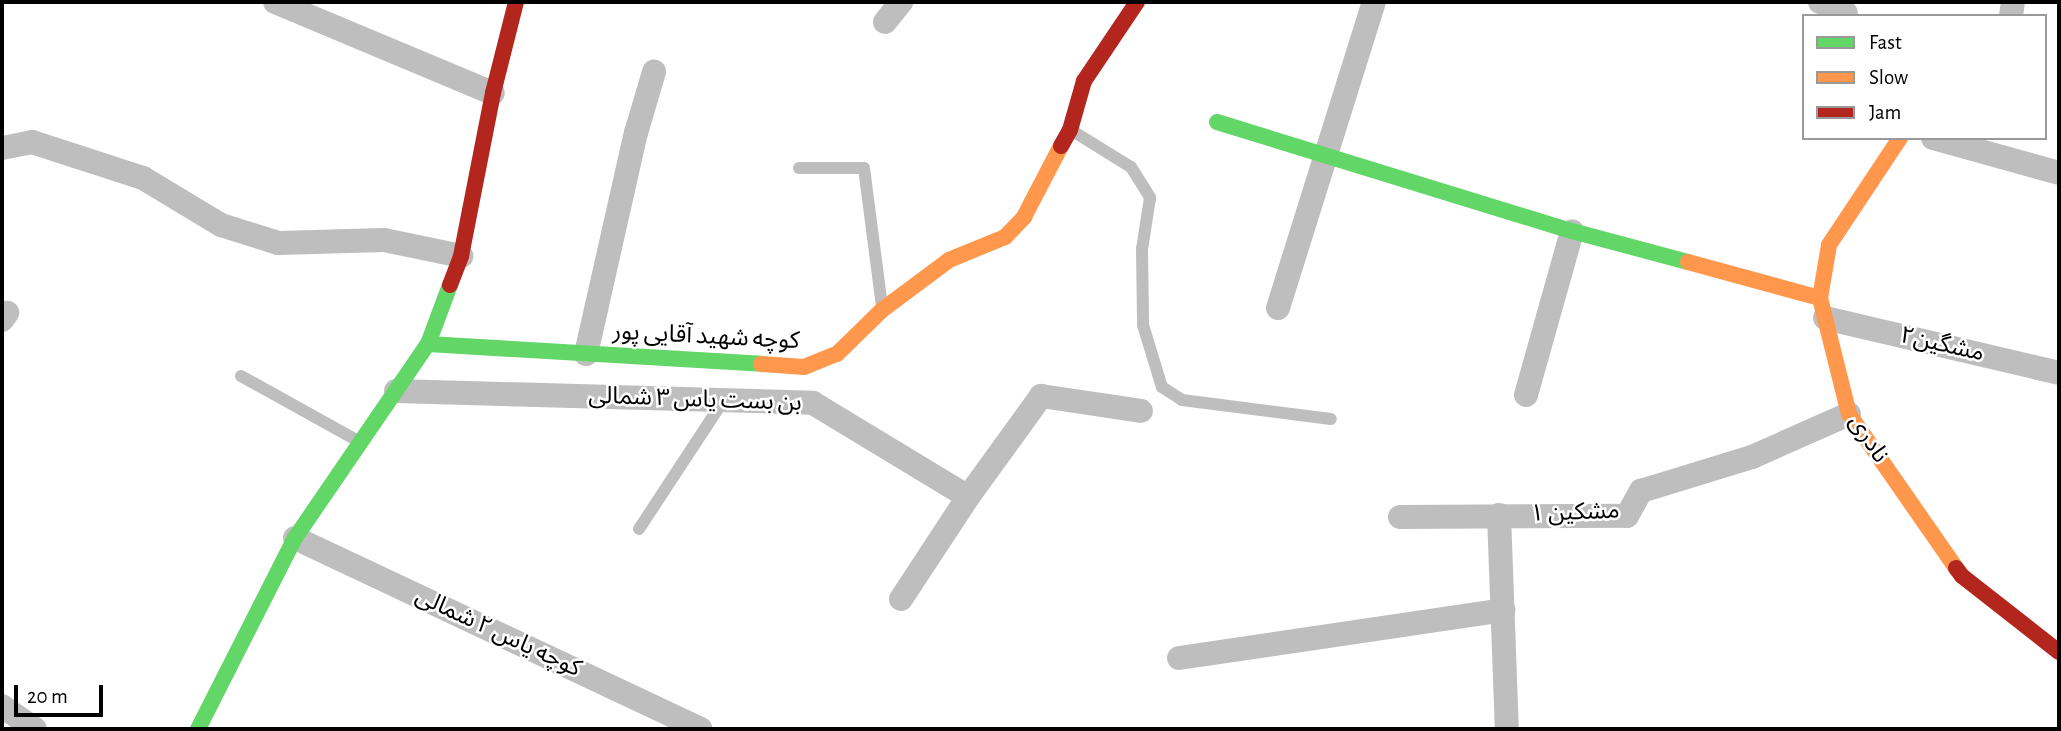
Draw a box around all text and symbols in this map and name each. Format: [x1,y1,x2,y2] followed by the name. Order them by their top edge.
[1802,14,2047,140] legend
[1869,32,1902,53] text: Fast
[1869,67,1908,88] text: Slow
[1869,102,1901,123] text: Jam
[612,318,800,356] street label: کوچه شهید آقایی پور
[1897,321,1987,369] street label: مشگین۲
[588,382,802,418] street label: بن بست یاس ۳ شمالی
[1842,409,1894,469] street label: نادری
[1530,497,1620,529] street label: مشکین ۱
[411,582,585,684] street label: کوچه یاس ۲ شمالی
[18,672,107,716] scale bar
[27,686,68,707] text: 20 m

